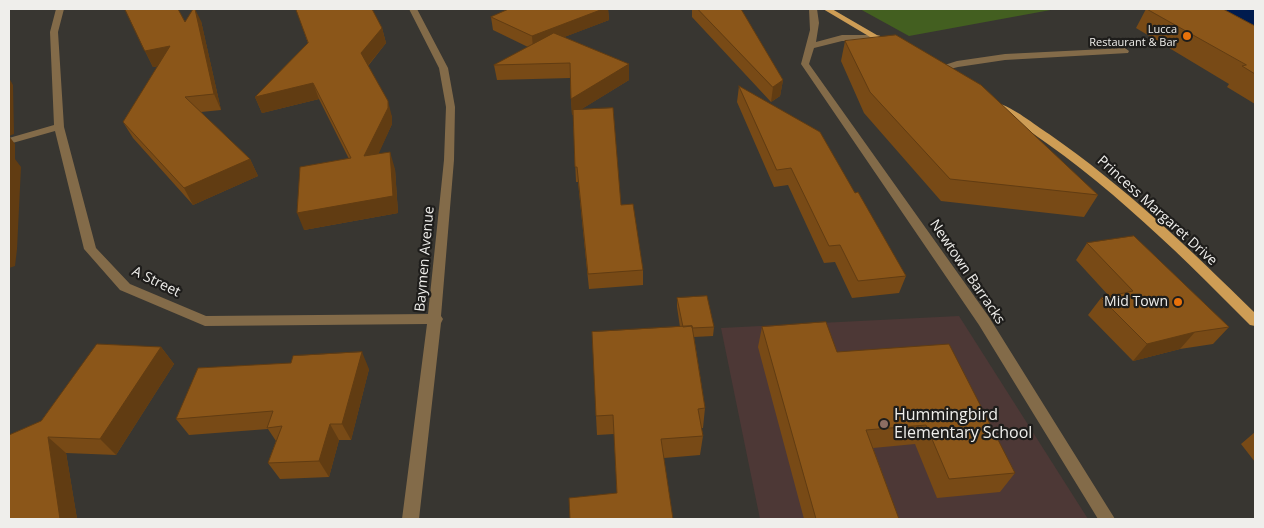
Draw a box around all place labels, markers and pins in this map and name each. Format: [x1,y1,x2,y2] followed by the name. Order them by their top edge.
[1089,23,1177,49] place label: Lucca Restaurant & Bar
[1181,30,1193,42] marker: Lucca Restaurant & Bar
[1104,294,1168,310] place label: Mid Town
[1172,296,1184,308] marker: Mid Town
[894,405,1032,443] place label: Hummingbird Elementary School
[878,418,890,430] marker: Hummingbird Elementary School

